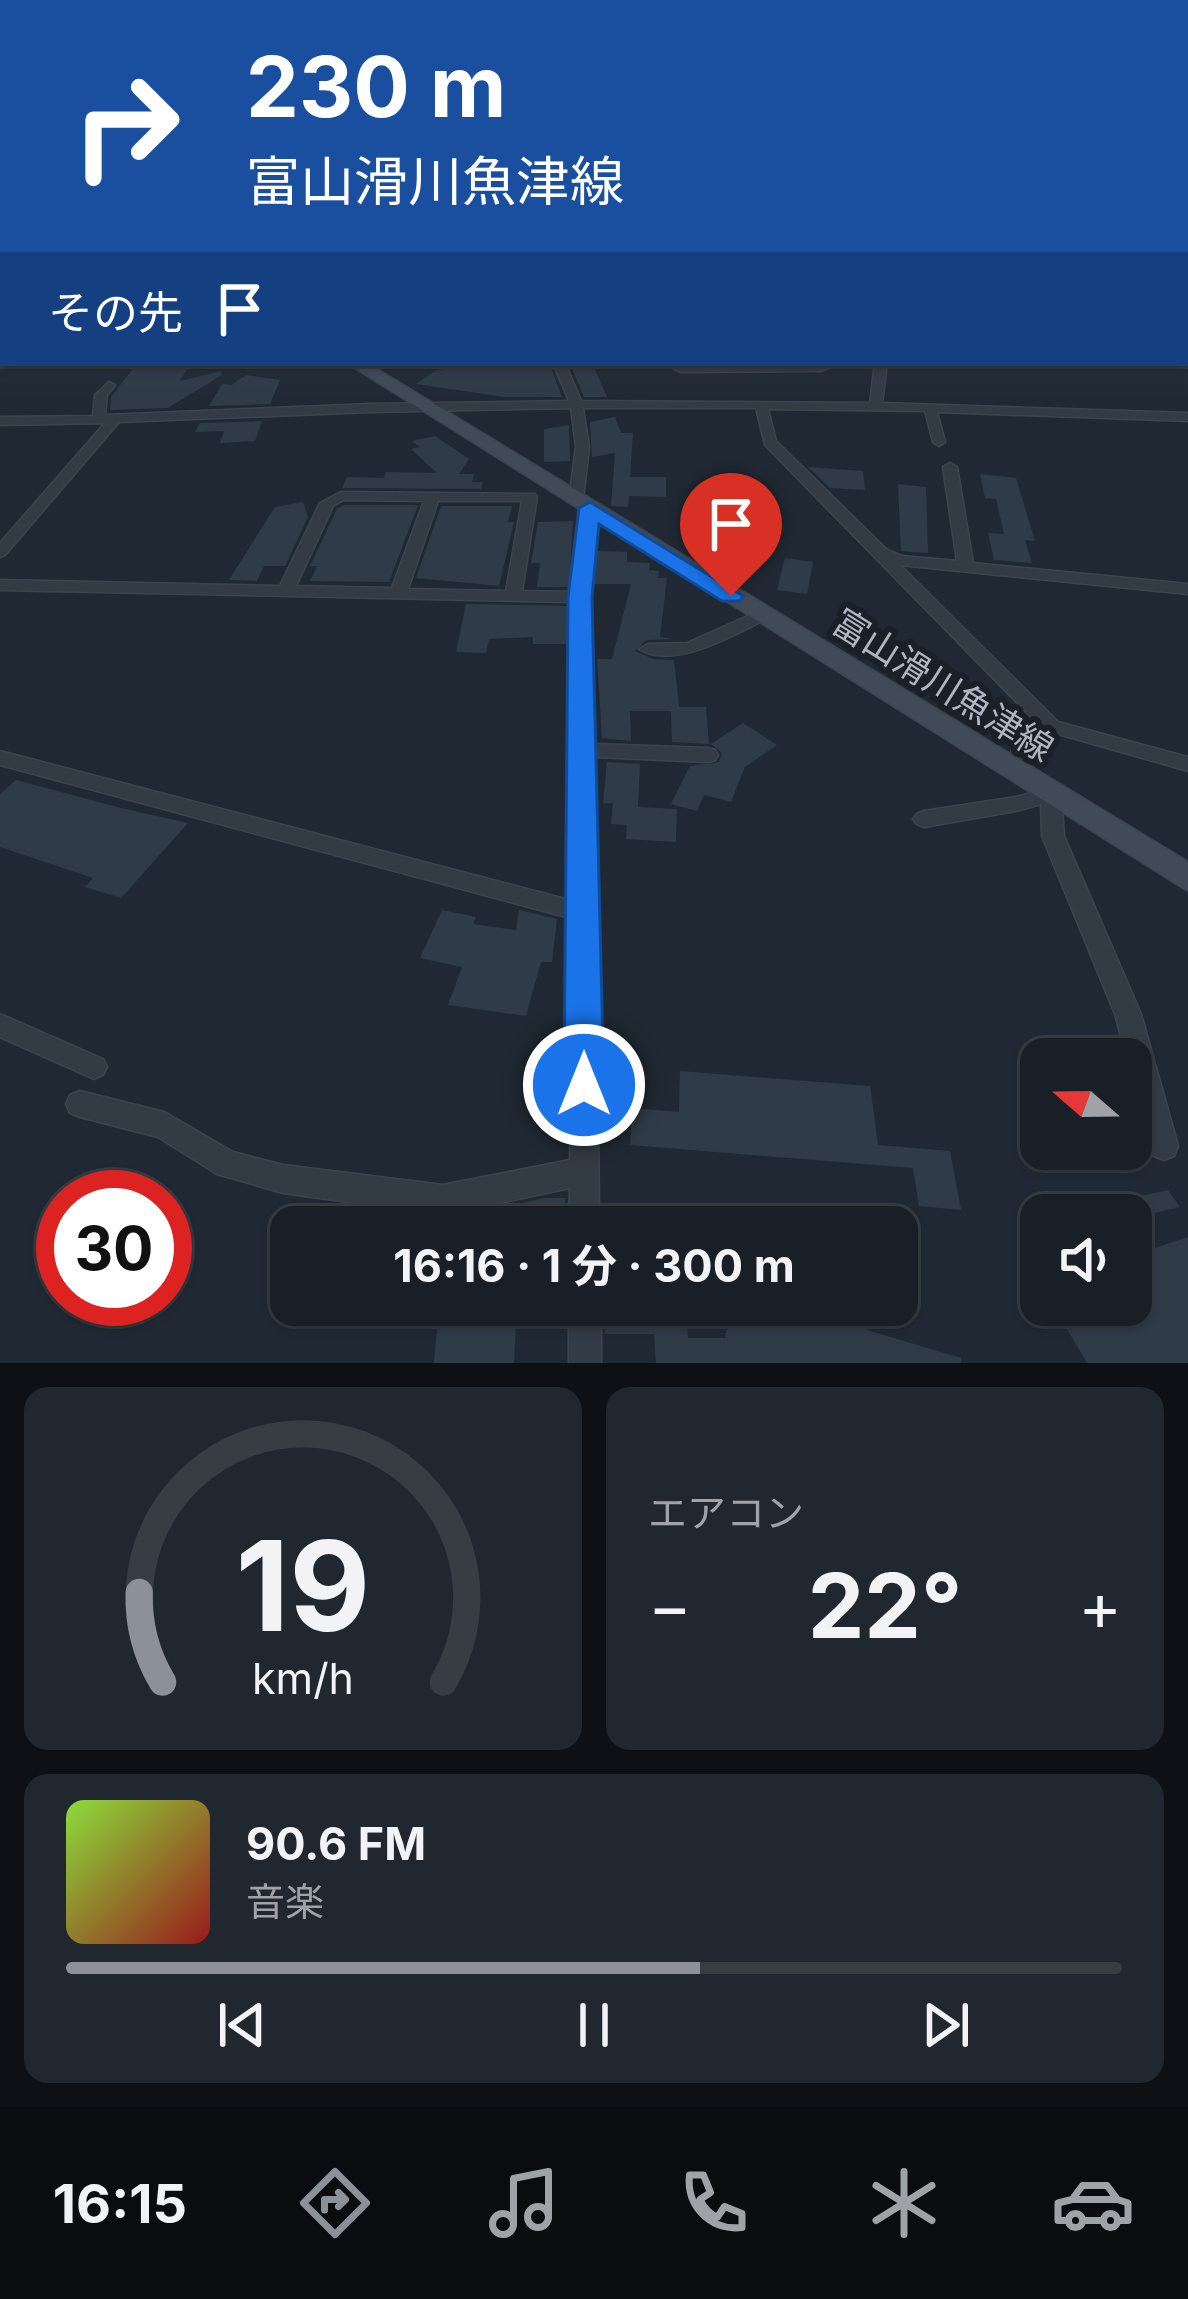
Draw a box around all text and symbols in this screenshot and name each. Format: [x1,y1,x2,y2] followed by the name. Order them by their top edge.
[246,36,506,137] text: 230 m
[48,48,204,204] icon: right
[246,149,624,214] text: 富山滑川魚津線
[207,276,273,342] icon: arrive
[48,285,183,340] text: その先
[680,473,782,596] pin
[698,491,764,557] icon: arrive
[824,600,1062,770] street label: 富山滑川魚津線
[521,1022,647,1148] position arrow
[1020,1038,1152,1170] north arrow
[1020,1038,1152,1326] map controls
[36,1170,192,1326] speed limit sign: 30
[1020,1194,1152,1326] button: sound
[393,1238,795,1293] text: 16:16 · 1 分 · 300 m
[648,1489,804,1536] text: エアコン
[236,1510,370,1661] text: 19
[808,1551,962,1660] text: 22°
[648,1566,692,1646] text: −
[1078,1566,1122,1646] text: +
[252,1651,354,1703] text: km/h
[246,1816,426,1871] text: 90.6 FM
[246,1878,324,1925] text: 音楽
[209,1992,275,2058] icon: previous
[561,1992,627,2058] icon: pause
[913,1992,979,2058] icon: next
[293,2161,377,2245] icon: directions
[482,2161,566,2245] icon: music
[672,2161,756,2245] icon: phone
[862,2161,946,2245] icon: climate
[1051,2161,1135,2245] icon: car
[53,2171,187,2236] text: 16:15

